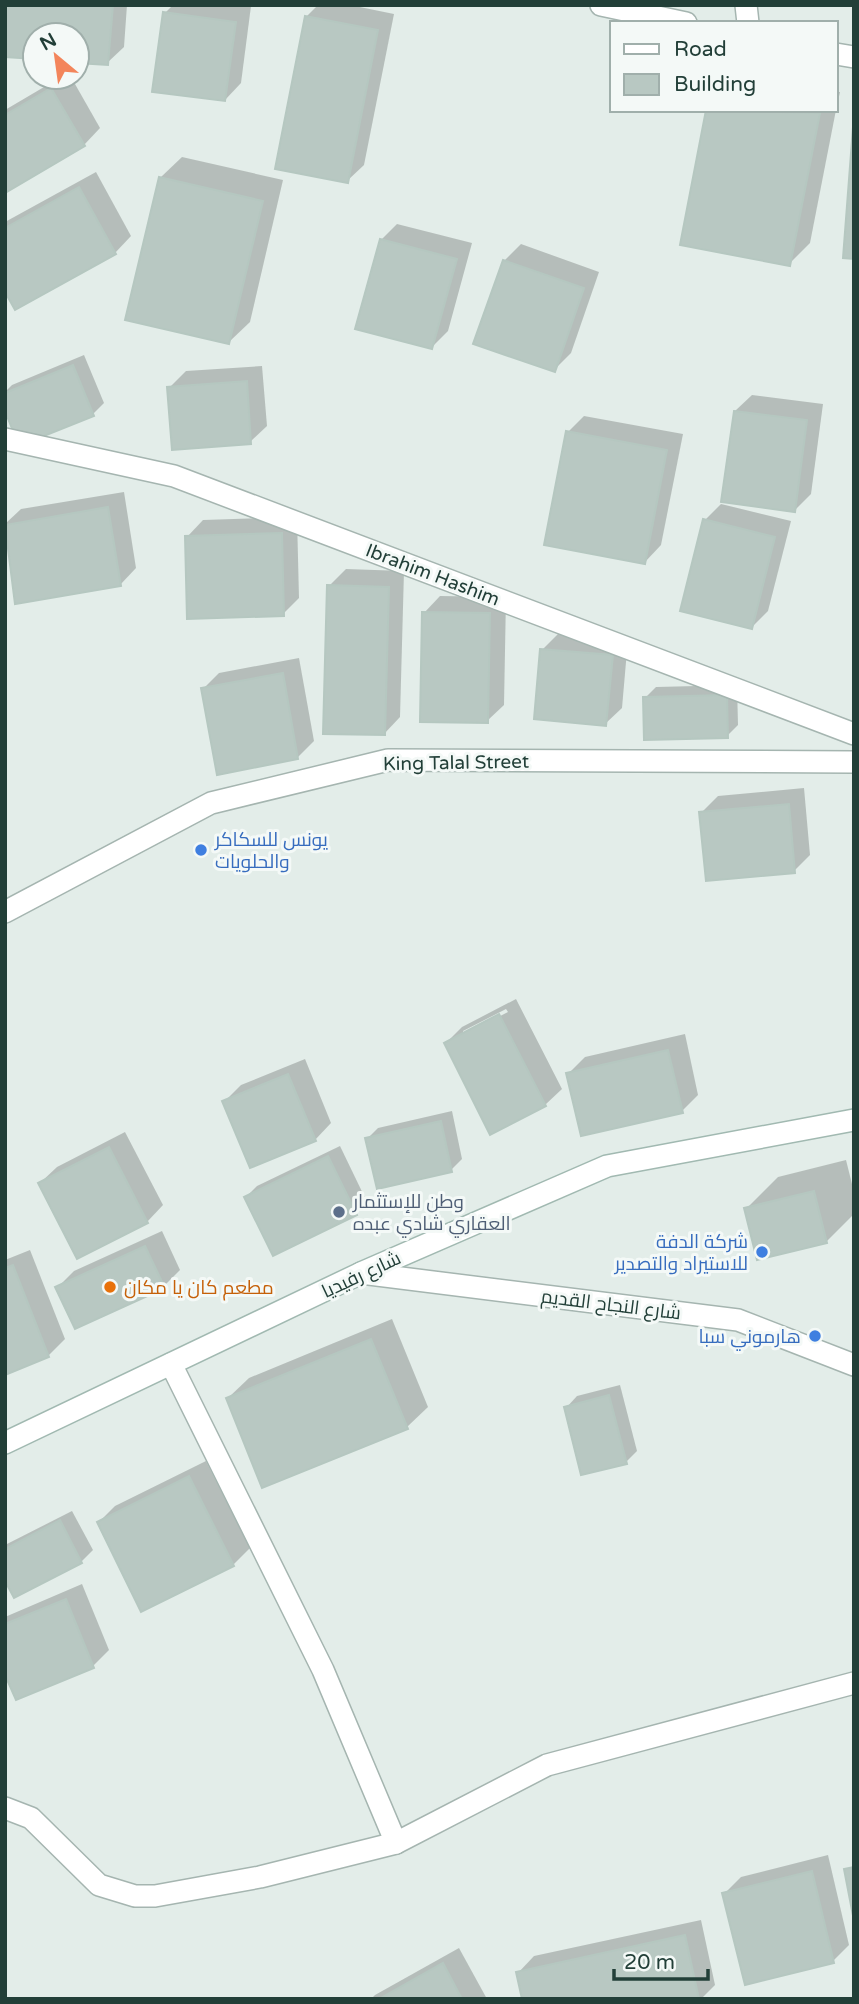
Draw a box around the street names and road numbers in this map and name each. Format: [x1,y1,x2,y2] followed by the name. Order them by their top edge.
[363,539,503,611] street label: Ibrahim Hashim
[383,751,529,775] street label: King Talal Street
[318,1247,405,1305] street label: شارع رفيديا
[539,1285,682,1326] street label: شارع النجاح القديم

